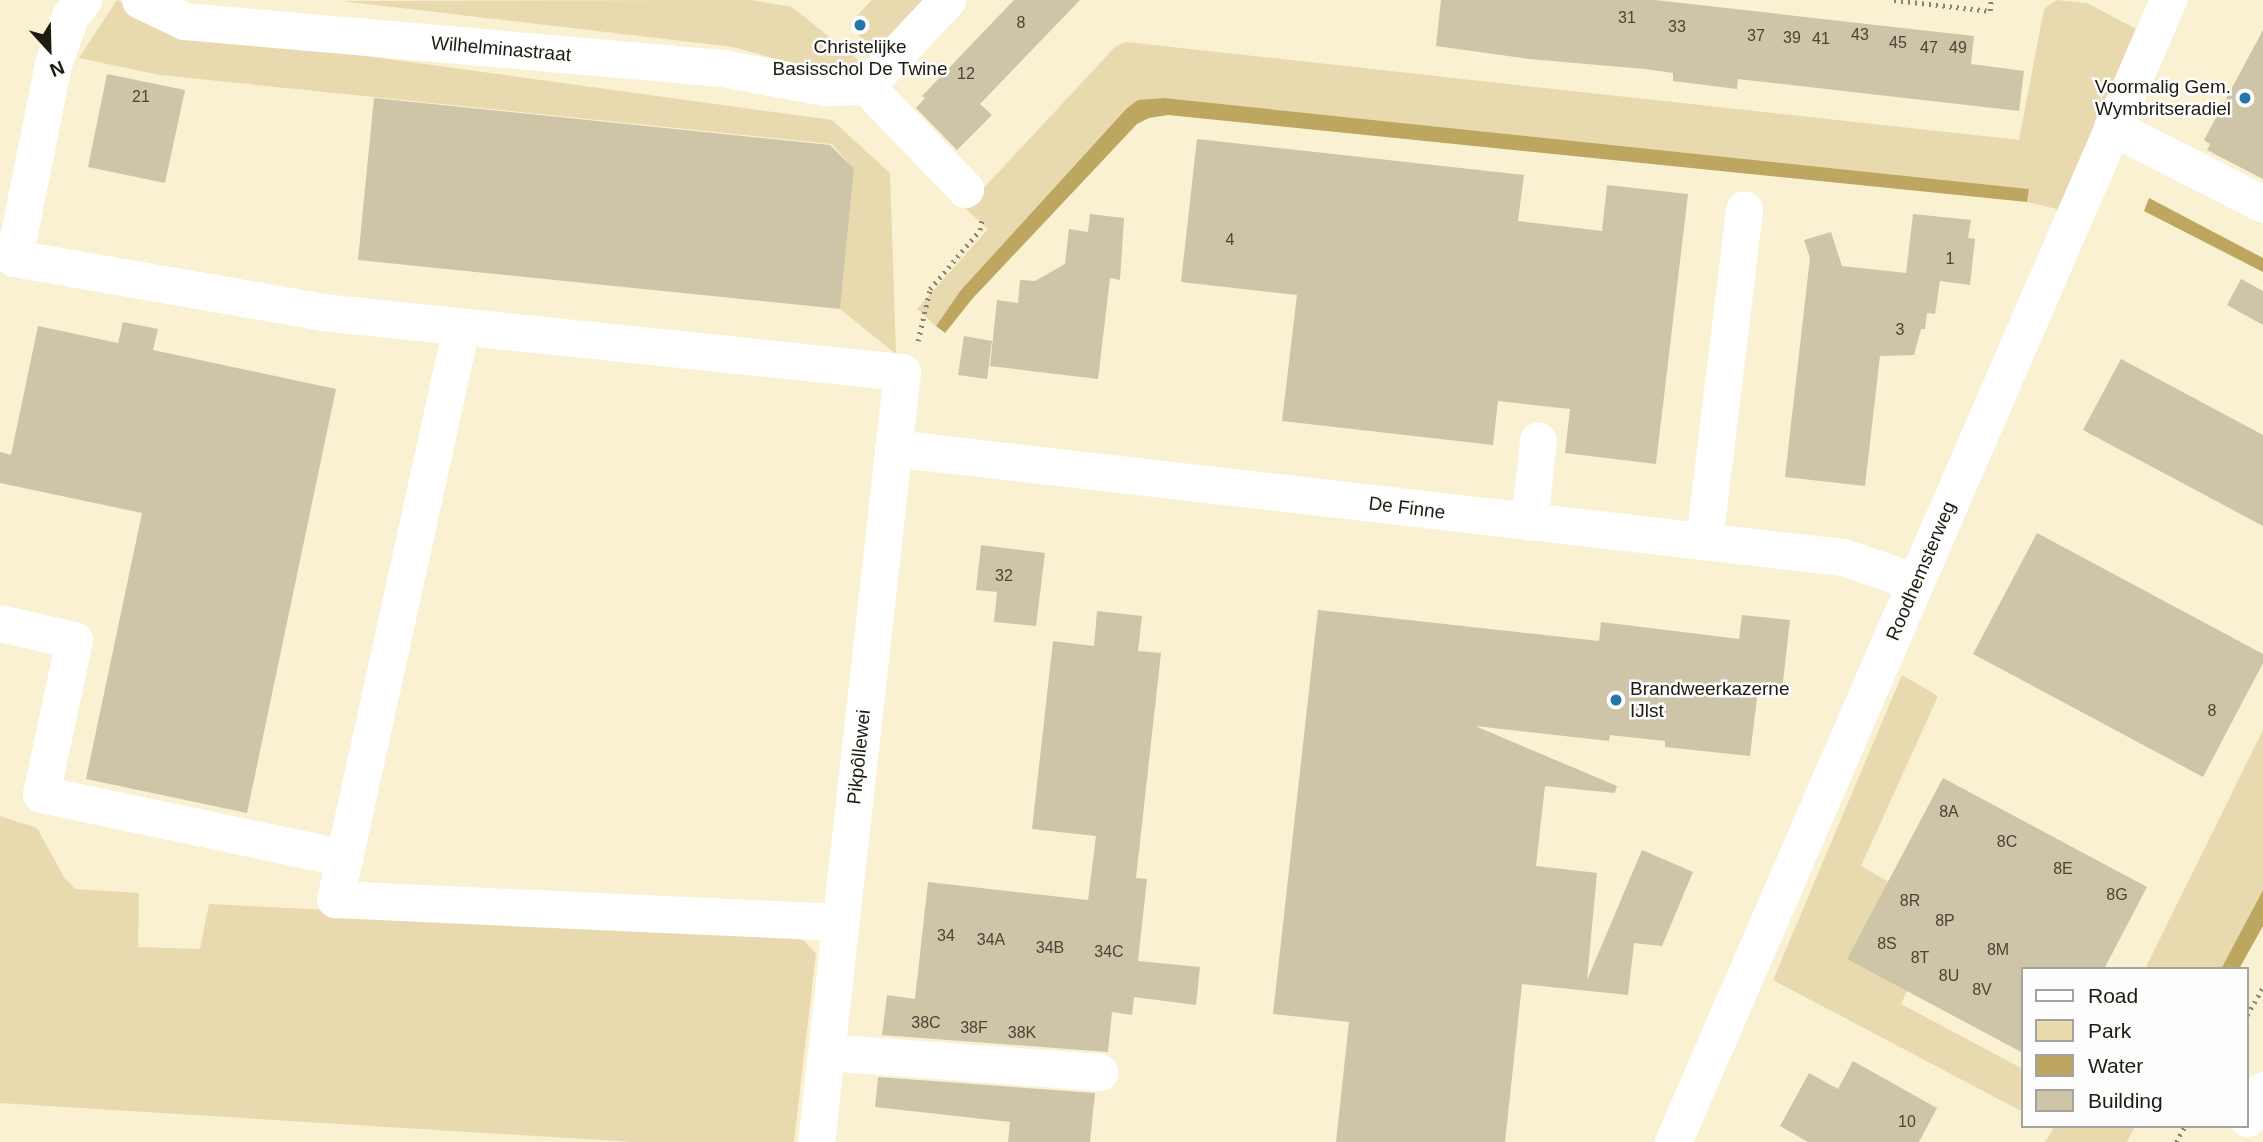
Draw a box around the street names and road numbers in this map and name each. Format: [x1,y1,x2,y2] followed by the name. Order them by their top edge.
[430,32,572,66] street label: Wilhelminastraat
[1367,492,1447,524] street label: De Finne
[1881,498,1961,644] street label: Roodhemsterweg
[843,709,875,805] street label: Pikpôllewei

